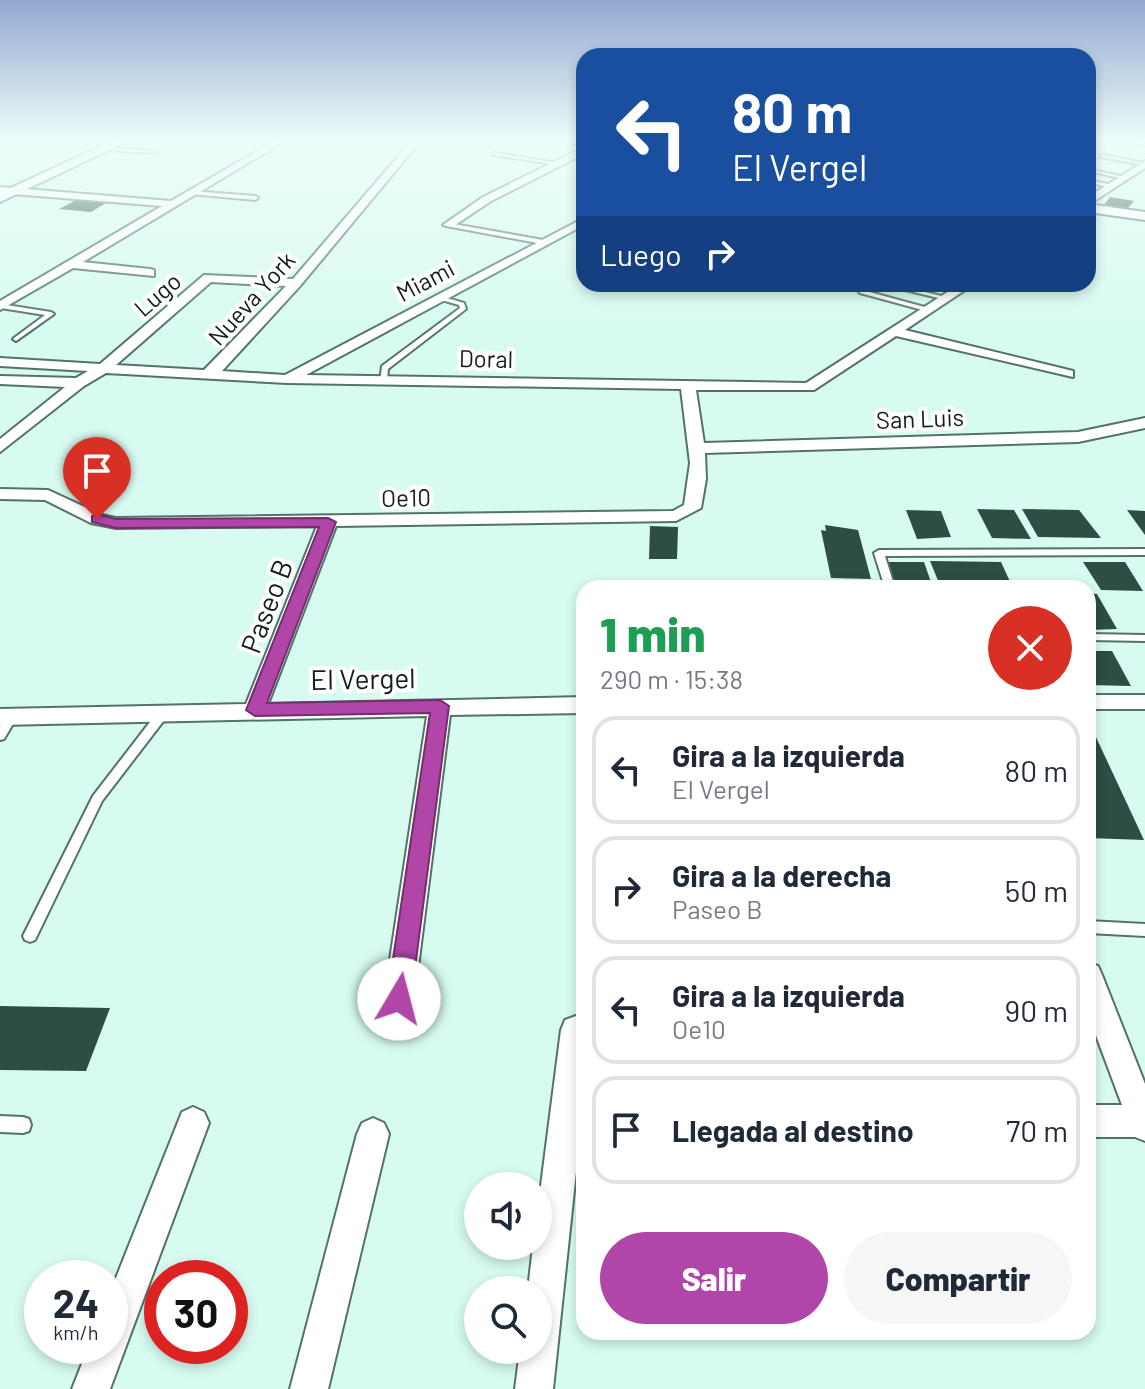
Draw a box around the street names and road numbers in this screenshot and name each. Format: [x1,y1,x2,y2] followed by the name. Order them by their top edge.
[202,245,300,351] street label: Nueva York
[391,253,459,307] street label: Miami
[128,266,186,322] street label: Lugo
[459,343,513,373] street label: Doral
[875,402,965,434] street label: San Luis
[381,482,431,512] street label: Oe10
[233,554,299,658] street label: Paseo B
[310,660,416,696] street label: El Vergel

